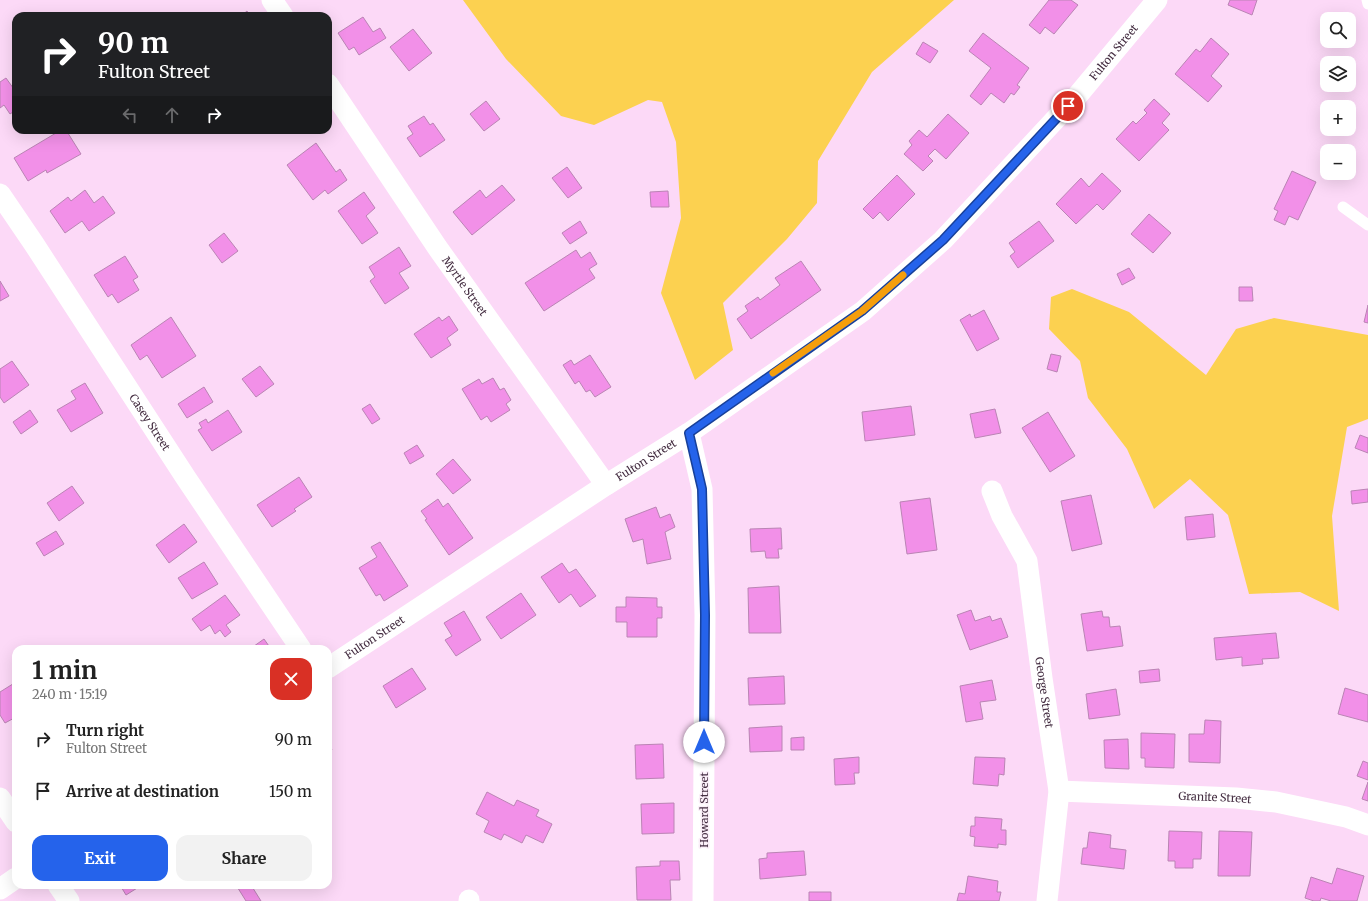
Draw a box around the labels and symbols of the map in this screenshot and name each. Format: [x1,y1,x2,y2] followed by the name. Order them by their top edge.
[1086,21,1141,83] street label: Fulton Street
[1051,89,1085,123] pin
[439,254,491,319] street label: Myrtle Street
[126,391,174,454] street label: Casey Street
[613,435,679,484] street label: Fulton Street
[342,612,408,662] street label: Fulton Street
[1032,656,1057,730] street label: George Street
[683,721,725,763] position arrow
[697,772,711,848] street label: Howard Street
[1178,789,1253,807] street label: Granite Street

